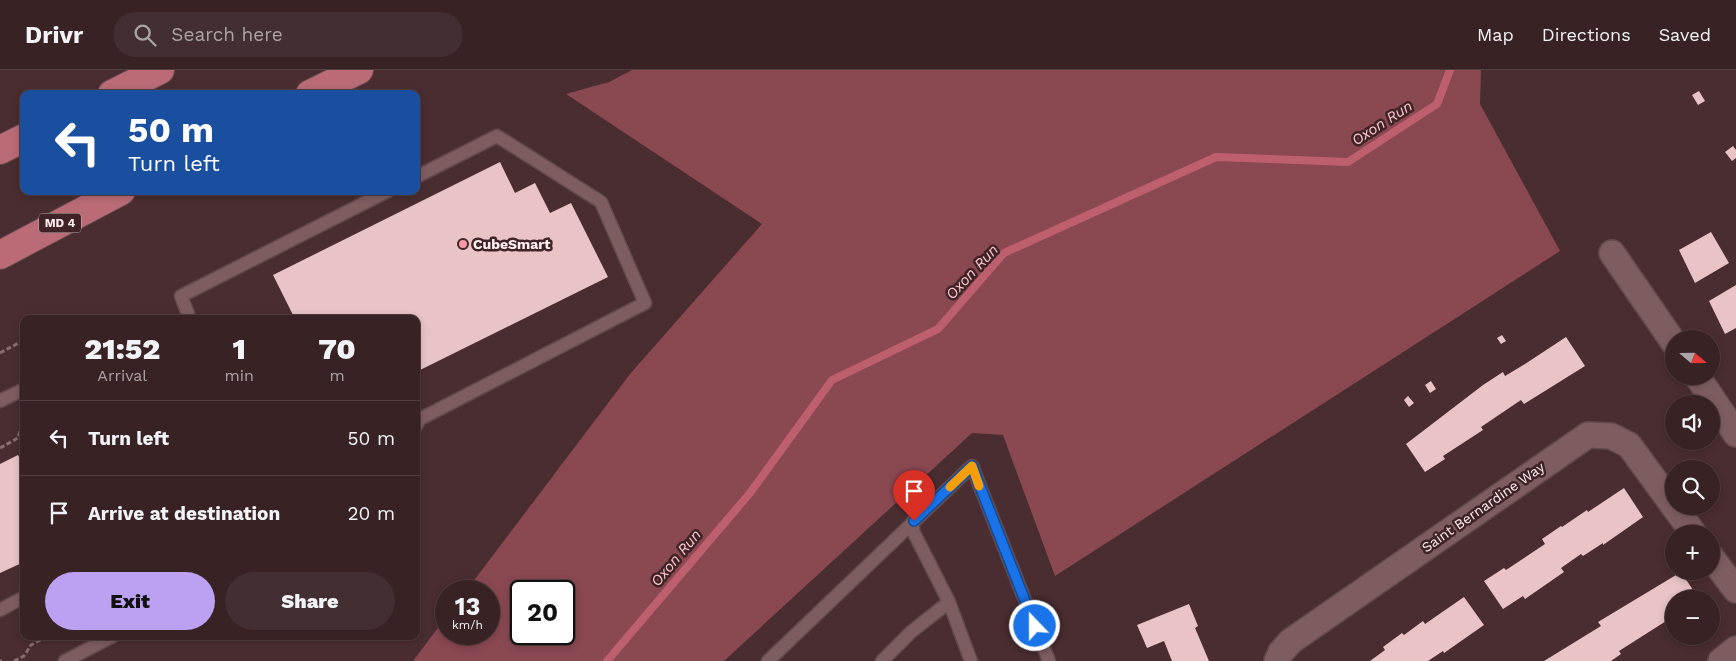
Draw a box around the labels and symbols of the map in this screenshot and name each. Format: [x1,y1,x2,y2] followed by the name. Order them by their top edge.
[1348,97,1416,149] water label: Oxon Run
[39,214,81,232] road number: MD 4
[473,236,550,252] place label: CubeSmart
[457,238,469,250] marker: CubeSmart
[942,241,1002,303] water label: Oxon Run
[1665,330,1720,385] north arrow
[1419,458,1548,555] street label: Saint Bernardine Way
[893,470,935,521] pin
[647,526,705,590] water label: Oxon Run
[510,580,575,645] speed limit sign: 20
[1008,599,1060,651] position arrow

